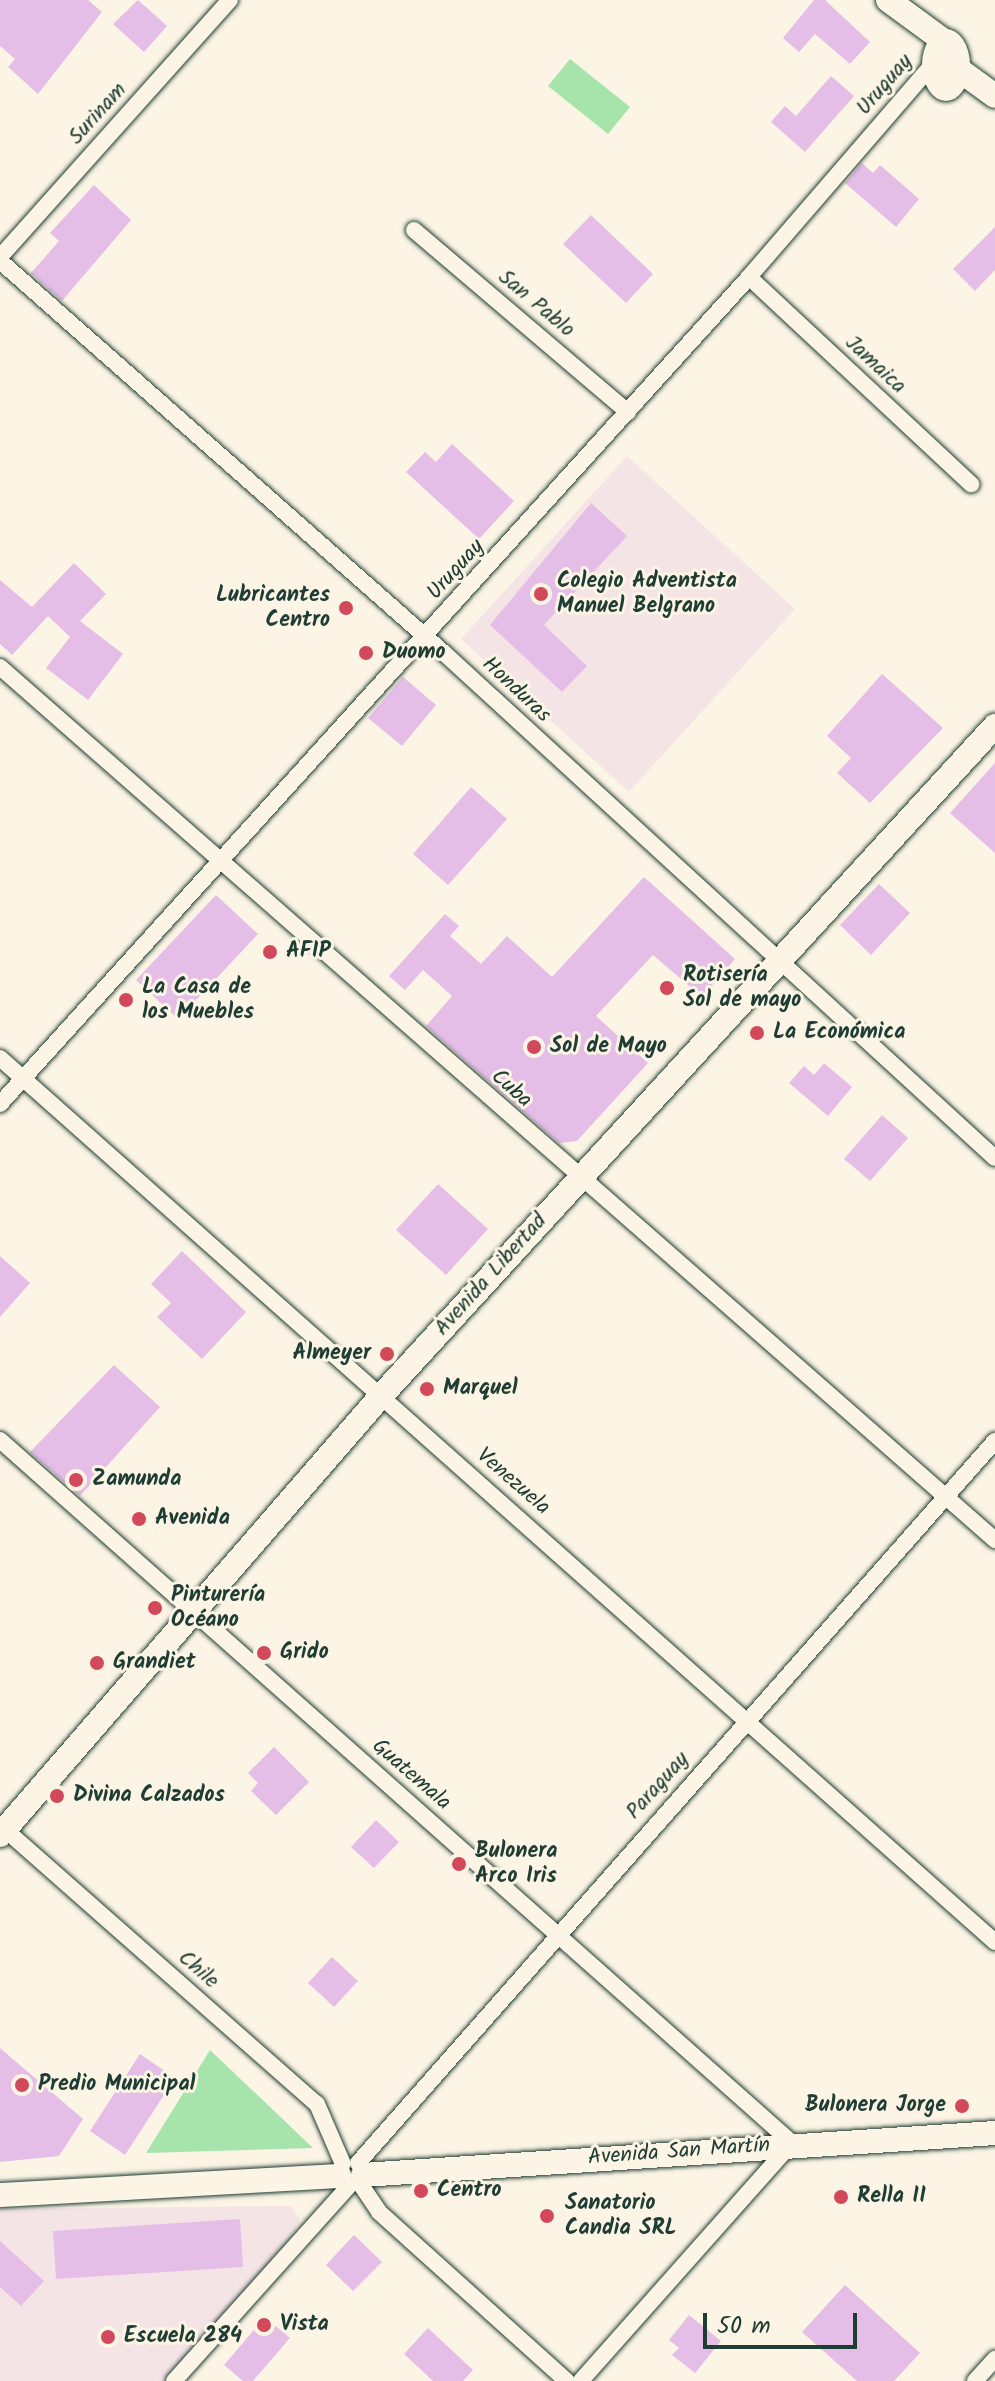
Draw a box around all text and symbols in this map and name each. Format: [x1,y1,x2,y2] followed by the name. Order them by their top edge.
[851,49,919,121] street label: Uruguay
[63,78,133,150] street label: Surinam
[492,264,580,344] street label: San Pablo
[839,330,911,400] street label: Jamaica
[422,534,490,606] street label: Uruguay
[557,568,737,620] place label: Colegio Adventista Manuel Belgrano
[216,582,330,634] place label: Lubricantes Centro
[532,585,550,603] marker: Colegio Adventista Manuel Belgrano
[337,599,355,617] marker: Lubricantes Centro
[382,640,445,666] place label: Duomo
[357,644,375,662] marker: Duomo
[476,651,556,729] street label: Honduras
[286,939,331,965] place label: AFIP
[261,943,279,961] marker: AFIP
[683,962,801,1014] place label: Rotisería Sol de mayo
[142,974,254,1026] place label: La Casa de los Muebles
[658,979,676,997] marker: Rotisería Sol de mayo
[117,991,135,1009] marker: La Casa de los Muebles
[773,1020,905,1046] place label: La Económica
[748,1024,766,1042] marker: La Económica
[550,1034,667,1060] place label: Sol de Mayo
[525,1038,543,1056] marker: Sol de Mayo
[485,1064,537,1114] street label: Cuba
[429,1208,553,1342] street label: Avenida Libertad
[292,1341,371,1367] place label: Almeyer
[378,1345,396,1363] marker: Almeyer
[443,1376,518,1402] place label: Marquel
[418,1380,436,1398] marker: Marquel
[471,1443,555,1521] street label: Venezuela
[92,1467,181,1493] place label: Zamunda
[67,1471,85,1489] marker: Zamunda
[155,1506,230,1532] place label: Avenida
[130,1510,148,1528] marker: Avenida
[171,1582,265,1634] place label: Pinturería Océano
[146,1599,164,1617] marker: Pinturería Océano
[280,1640,329,1666] place label: Grido
[255,1644,273,1662] marker: Grido
[113,1650,196,1676] place label: Grandiet
[88,1654,106,1672] marker: Grandiet
[366,1733,456,1817] street label: Guatemala
[621,1747,695,1825] street label: Paraguay
[73,1783,225,1809] place label: Divina Calzados
[48,1787,66,1805] marker: Divina Calzados
[475,1838,557,1890] place label: Bulonera Arco Iris
[450,1855,468,1873] marker: Bulonera Arco Iris
[172,1945,224,1995] street label: Chile
[38,2072,195,2098] place label: Predio Municipal
[13,2076,31,2094] marker: Predio Municipal
[805,2093,946,2119] place label: Bulonera Jorge
[953,2097,971,2115] marker: Bulonera Jorge
[587,2132,771,2172] street label: Avenida San Martín
[437,2178,501,2204] place label: Centro
[412,2182,430,2200] marker: Centro
[857,2184,926,2210] place label: Rella II
[832,2188,850,2206] marker: Rella II
[565,2190,677,2242] place label: Sanatorio Candia SRL
[536,2205,558,2227] marker: Sanatorio Candia SRL
[707,2297,861,2347] scale bar
[717,2307,771,2346] text: 50 m
[280,2312,329,2338] place label: Vista
[255,2316,273,2334] marker: Vista
[124,2324,242,2350] place label: Escuela 284
[99,2328,117,2346] marker: Escuela 284

